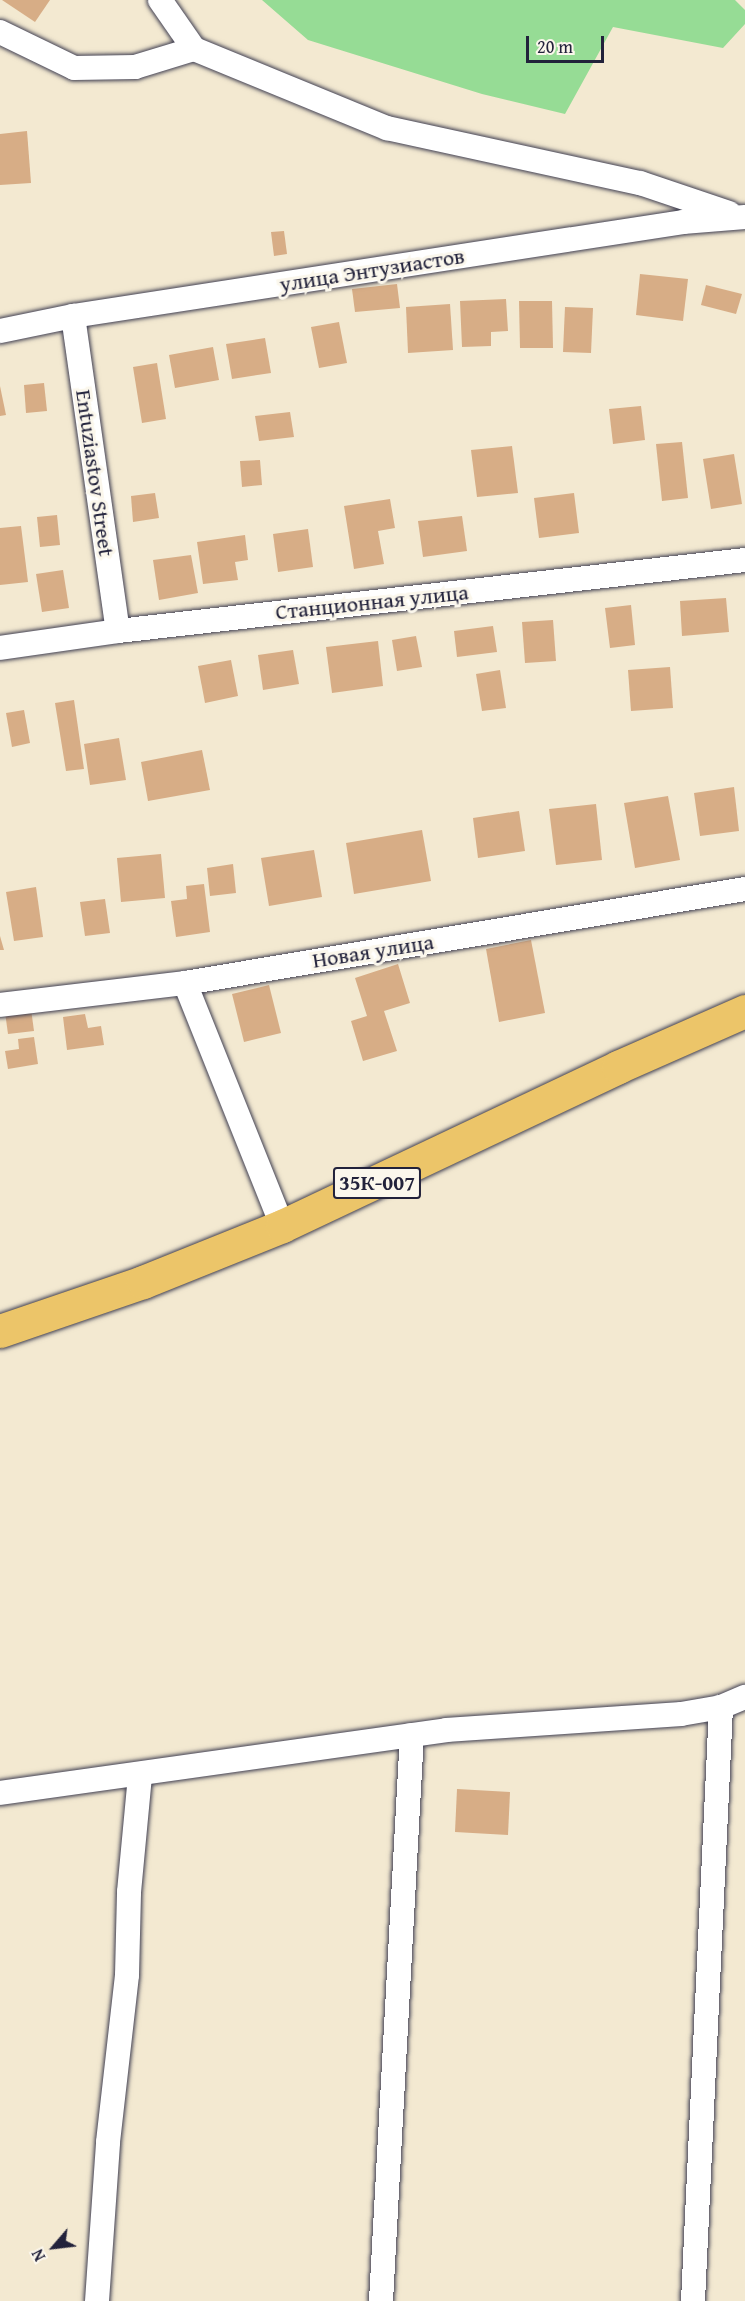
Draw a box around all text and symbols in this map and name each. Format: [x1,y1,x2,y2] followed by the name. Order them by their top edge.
[529,24,607,62] scale bar
[537,33,573,60] text: 20 m
[278,242,466,298] street label: улица Энтузиастов
[70,388,120,558] street label: Entuziastov Street
[274,579,470,625] street label: Станционная улица
[310,928,436,974] street label: Новая улица
[332,1165,422,1201] road number: 35К-007
[24,2217,84,2277] north arrow
[25,2245,51,2266] text: N

